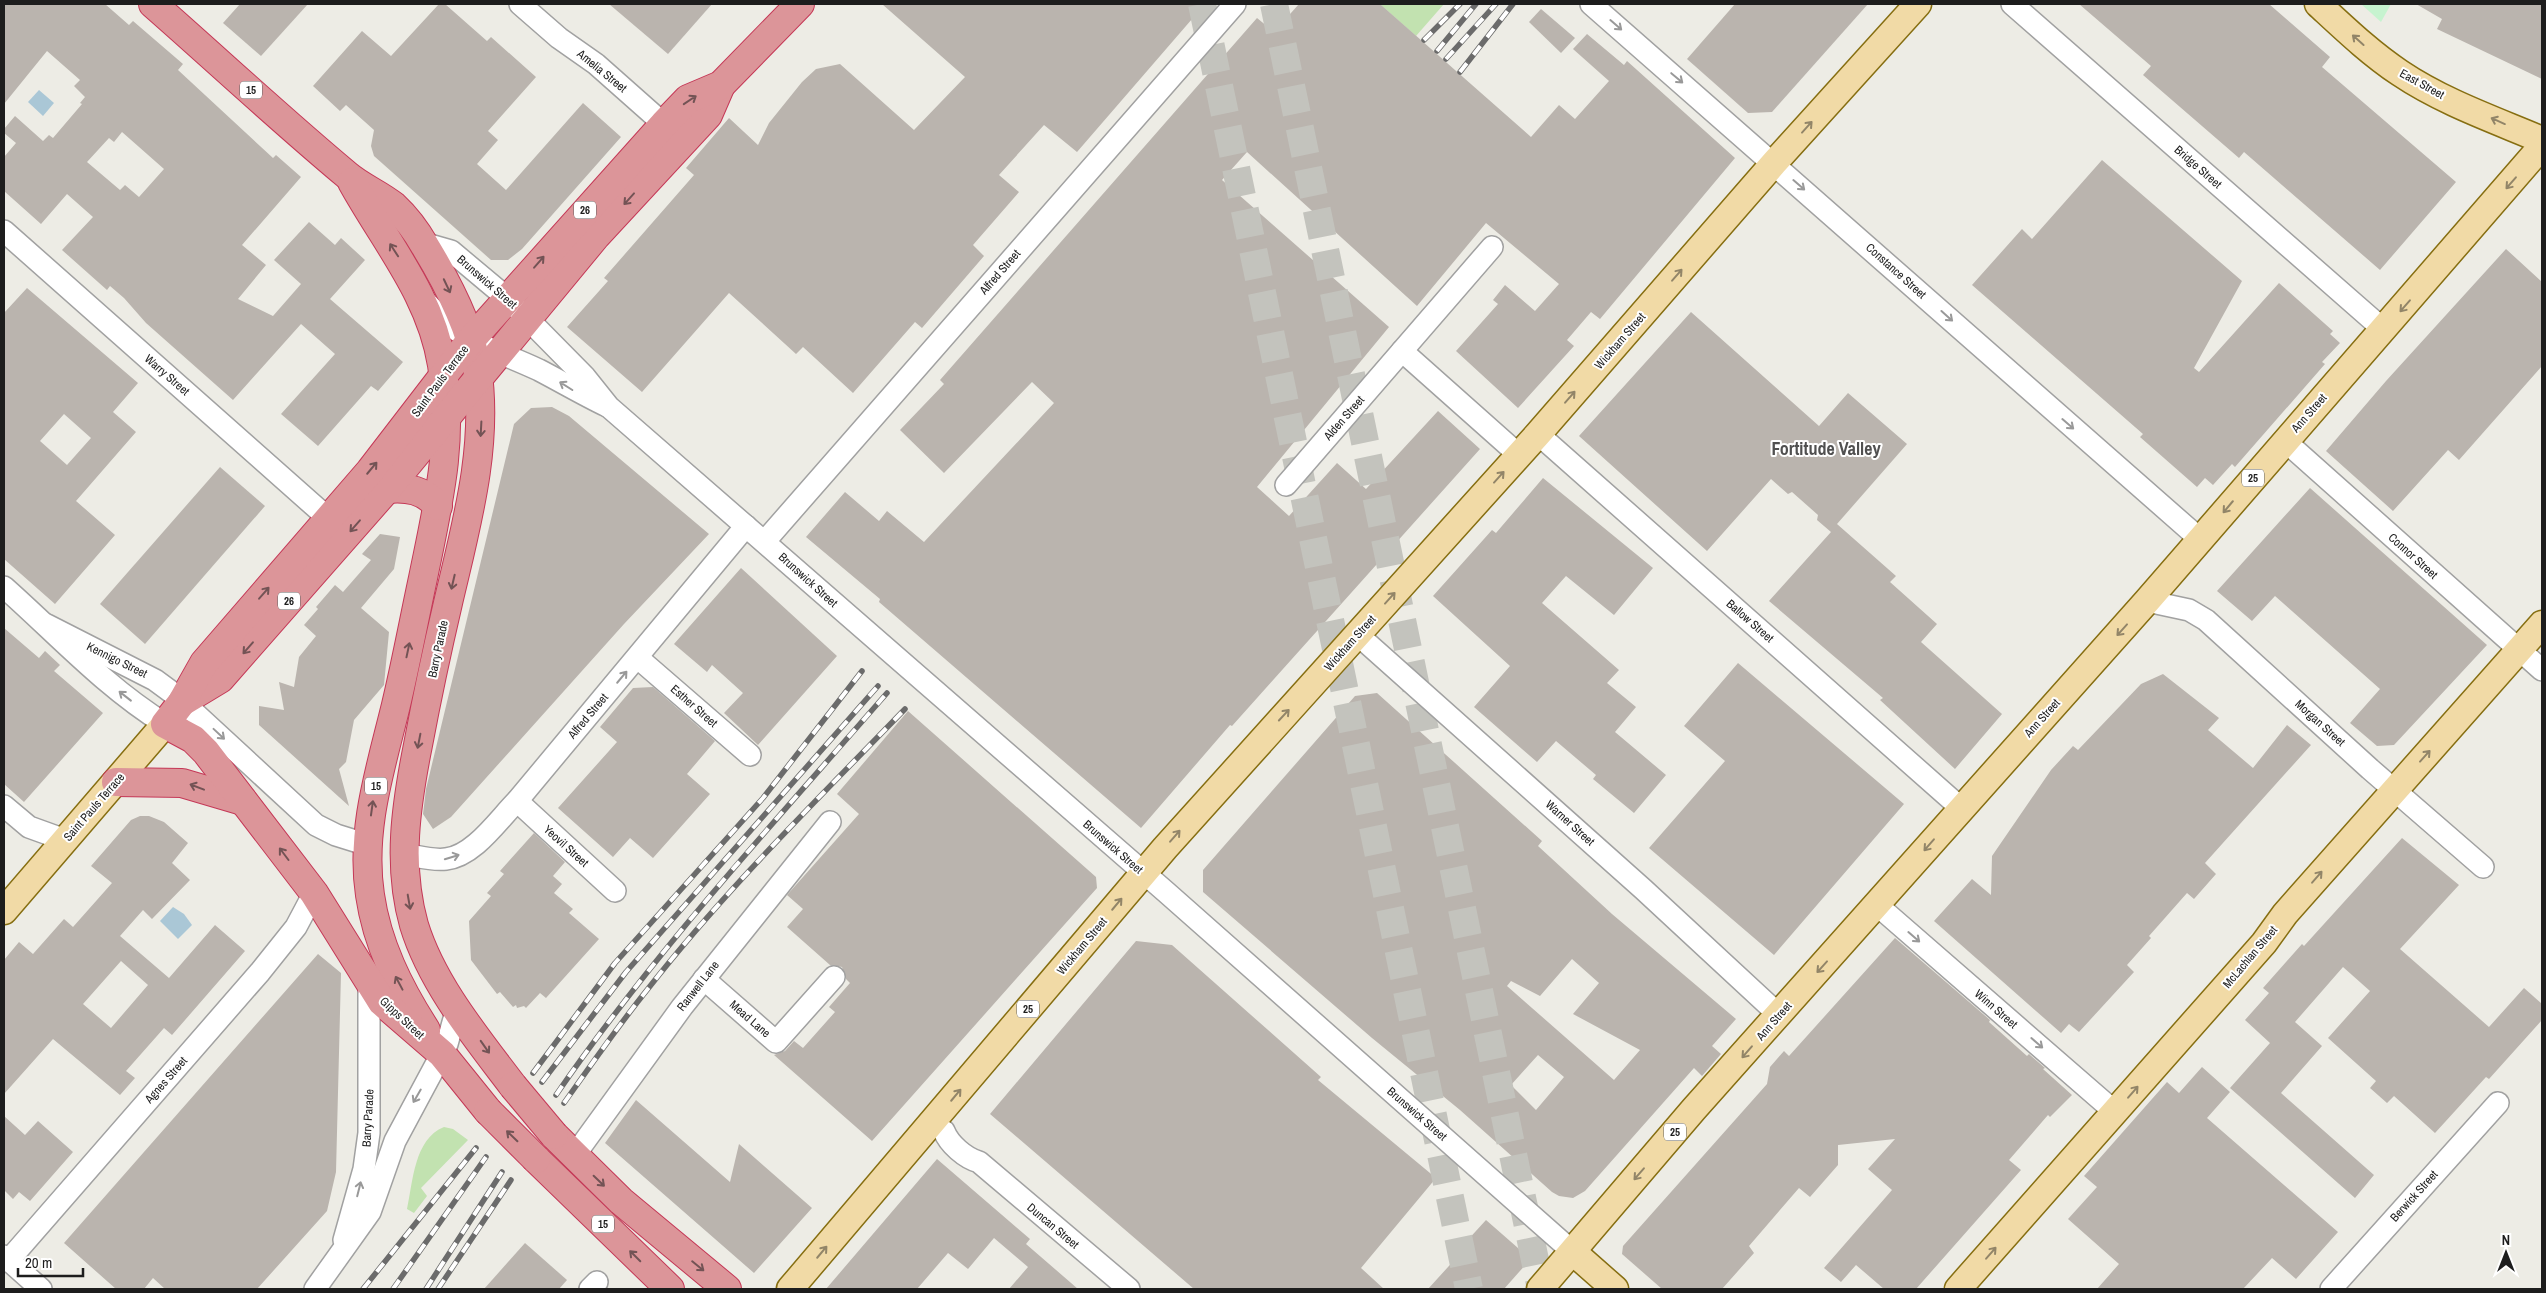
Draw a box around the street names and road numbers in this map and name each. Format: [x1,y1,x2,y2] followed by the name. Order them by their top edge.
[573,45,630,96] street label: Amelia Street
[2397,65,2447,103] street label: East Street
[240,82,262,98] road number: 15
[2171,142,2225,192] street label: Bridge Street
[574,202,596,218] road number: 26
[1862,240,1930,303] street label: Constance Street
[975,246,1024,299] street label: Alfred Street
[454,252,521,313] street label: Brunswick Street
[1591,309,1649,373] street label: Wickham Street
[408,342,472,420] street label: Saint Pauls Terrace
[141,351,193,399] street label: Warry Street
[2287,390,2330,437] street label: Ann Street
[1320,392,1368,444] street label: Alden Street
[2242,469,2264,486] road number: 25
[2385,530,2441,583] street label: Connor Street
[775,549,841,611] street label: Brunswick Street
[278,592,300,610] road number: 26
[1723,596,1777,646] street label: Ballow Street
[1321,611,1380,674] street label: Wickham Street
[424,619,452,679] street label: Barry Parade
[84,638,150,682] street label: Kennigo Street
[667,681,721,731] street label: Esther Street
[564,690,612,743] street label: Alfred Street
[2020,695,2064,741] street label: Ann Street
[2291,696,2349,750] street label: Morgan Street
[60,769,128,845] street label: Saint Pauls Terrace
[365,778,387,794] road number: 15
[1542,797,1598,849] street label: Warner Street
[1080,817,1147,878] street label: Brunswick Street
[540,821,592,871] street label: Yeovil Street
[1053,914,1111,978] street label: Wickham Street
[2219,922,2281,991] street label: McLachlan Street
[673,958,723,1014] street label: Ranwell Lane
[1971,986,2021,1032] street label: Winn Street
[376,993,428,1043] street label: Gipps Street
[726,997,774,1041] street label: Mead Lane
[1752,998,1795,1045] street label: Ann Street
[1017,1001,1039,1018] road number: 25
[141,1053,191,1107] street label: Agnes Street
[1384,1084,1451,1145] street label: Brunswick Street
[358,1089,378,1147] street label: Barry Parade
[1664,1124,1686,1140] road number: 25
[2387,1167,2442,1225] street label: Berwick Street
[1024,1200,1082,1253] street label: Duncan Street
[592,1216,614,1232] road number: 15

